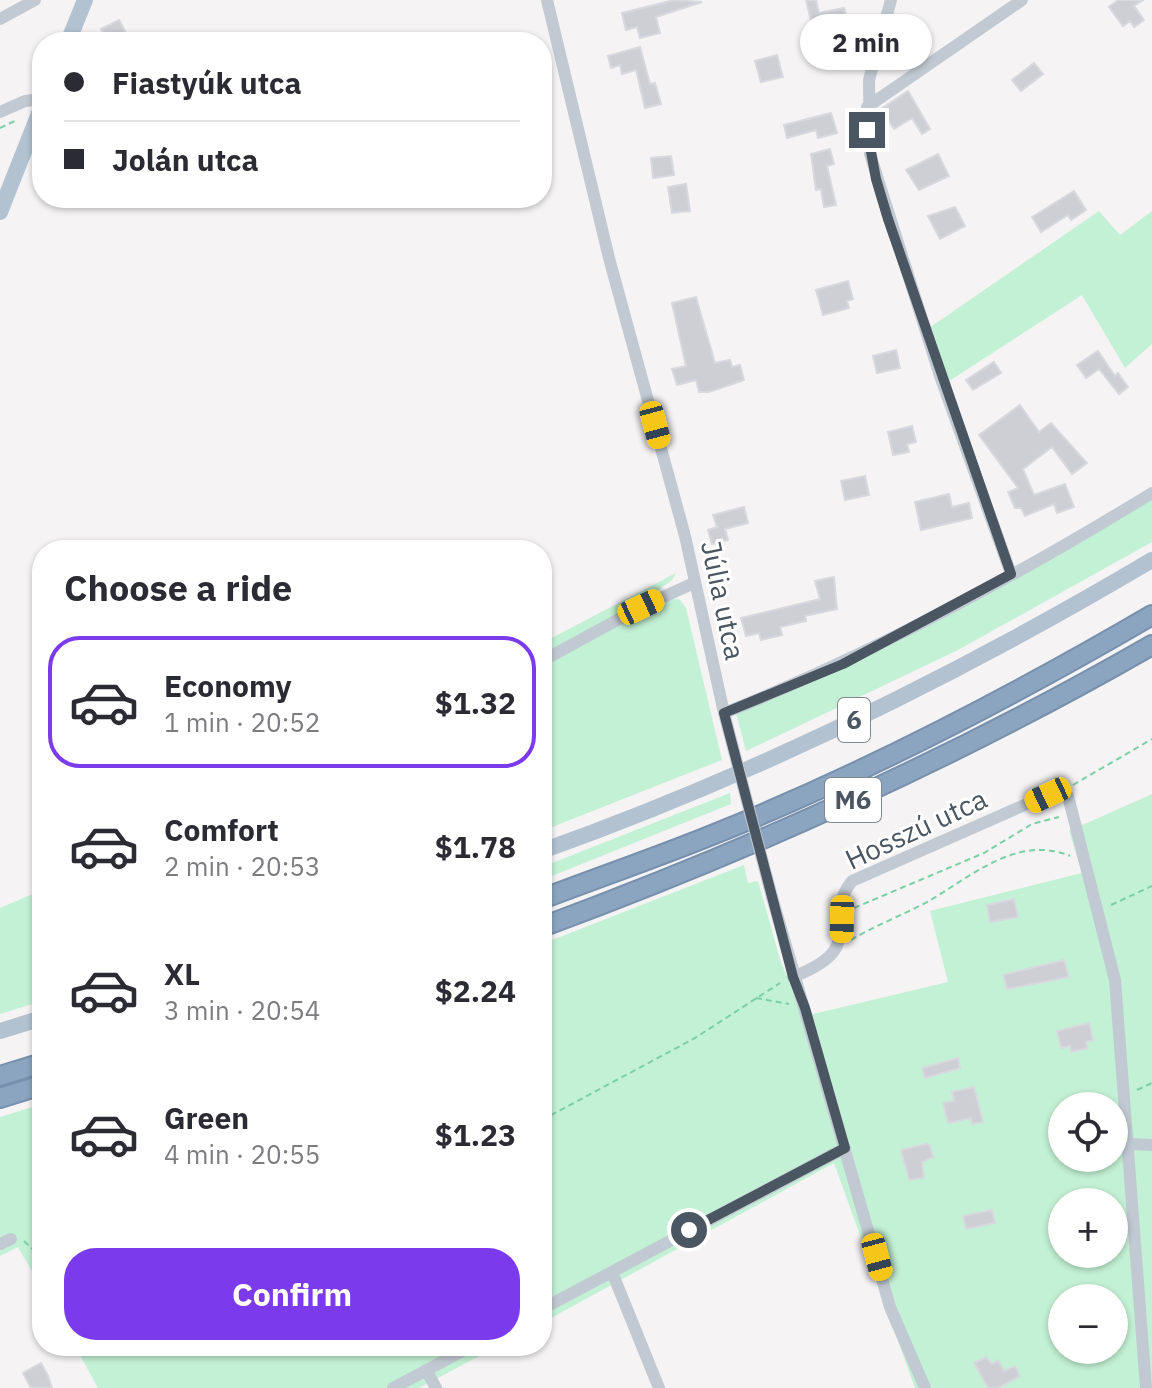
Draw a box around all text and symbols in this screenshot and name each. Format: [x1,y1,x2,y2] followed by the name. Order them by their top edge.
[801,14,933,70] callout: 2 min
[832,25,900,59] text: 2 min
[112,63,302,102] text: Fiastyúk utca
[849,112,885,148] route end
[112,140,259,179] text: Jolán utca
[637,399,673,451] car
[693,537,754,663] street label: Júlia utca
[64,564,292,611] text: Choose a ride
[614,586,668,628] car
[68,666,140,738] icon: car
[164,666,292,705] text: Economy
[435,683,516,722] text: $1.32
[838,698,870,742] road number: 6
[164,705,320,739] text: 1 min · 20:52
[1021,774,1075,816] car
[825,778,881,822] road number: M6
[839,780,993,878] street label: Hosszú utca
[68,810,140,882] icon: car
[164,810,279,849] text: Comfort
[435,827,516,866] text: $1.78
[164,849,320,883] text: 2 min · 20:53
[830,895,854,943] car
[68,954,140,1026] icon: car
[164,954,200,993] text: XL
[435,971,516,1010] text: $2.24
[164,993,320,1027] text: 3 min · 20:54
[1048,1092,1128,1364] map controls
[1048,1092,1128,1172] button: locate
[68,1098,140,1170] icon: car
[164,1098,249,1137] text: Green
[435,1115,516,1154] text: $1.23
[164,1137,320,1171] text: 4 min · 20:55
[1048,1188,1128,1268] button: +
[671,1212,707,1248] route start
[859,1231,895,1283] car
[64,1248,520,1340] button: Confirm
[1048,1284,1128,1364] button: −

